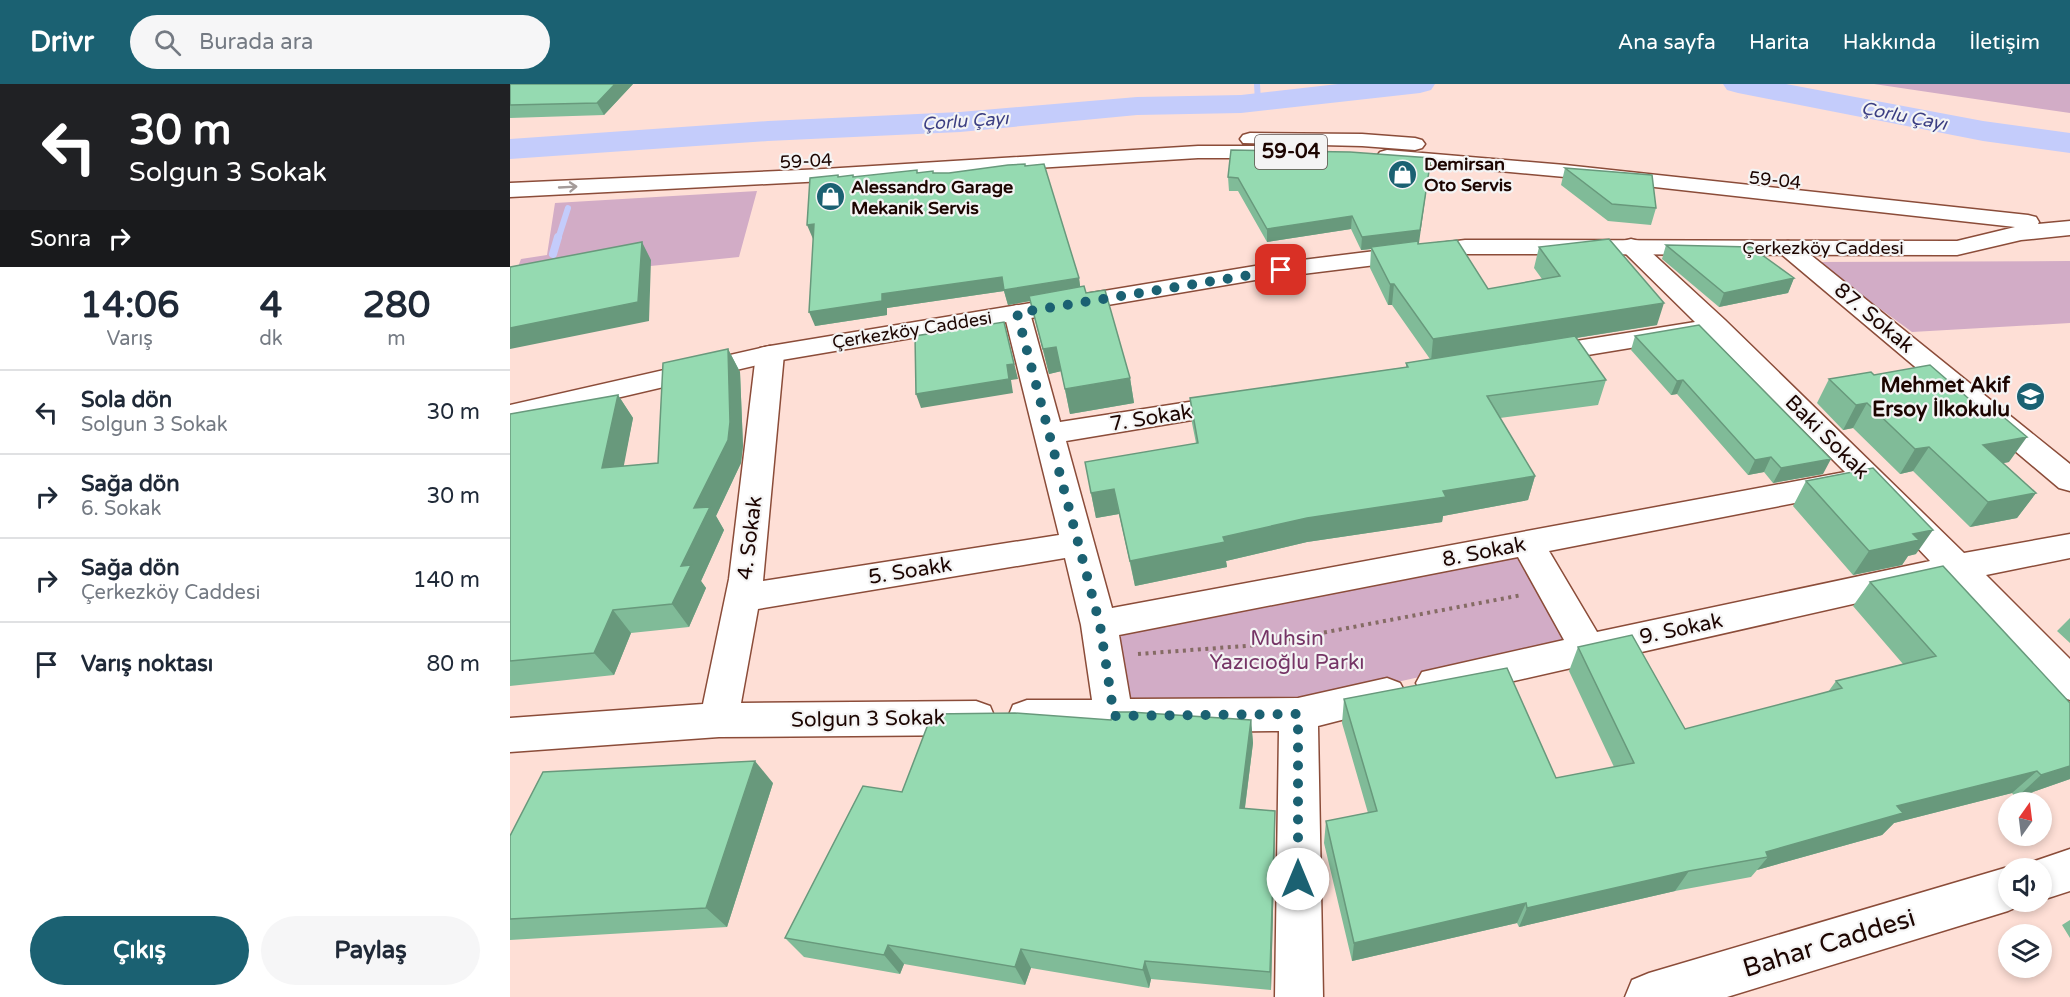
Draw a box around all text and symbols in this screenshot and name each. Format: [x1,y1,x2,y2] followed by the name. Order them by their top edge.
[130,15,550,69] search box
[30,25,94,59] text: Drivr
[151,26,184,59] icon: search
[199,29,313,55] text: Burada ara
[1618,30,1716,55] text: Ana sayfa
[1749,30,1810,55] text: Harita
[1843,30,1936,55] text: Hakkında
[1969,30,2040,55] text: İletişim
[1859,97,1950,135] water label: Çorlu Çayı
[129,105,231,156] text: 30 m
[921,107,1011,135] water label: Çorlu Çayı
[30,108,108,186] icon: left
[1255,135,1327,169] road number: 59-04
[779,149,833,173] street label: 59-04
[1424,153,1512,196] place label: Demirsan Oto Servis
[129,156,327,189] text: Solgun 3 Sokak
[1387,158,1419,190] shop icon: Demirsan Oto Servis
[1748,166,1802,194] street label: 59-04
[851,176,1013,219] place label: Alessandro Garage Mekanik Servis
[814,181,846,213] shop icon: Alessandro Garage Mekanik Servis
[558,182,578,193] one-way arrow
[103,222,136,255] icon: right
[30,226,91,252] text: Sonra
[1742,237,1904,259] street label: Çerkezköy Caddesi
[1255,244,1306,295] pin
[1264,253,1297,286] icon: arrive
[1829,277,1919,359] street label: 87. Sokak
[80,284,180,327] text: 14:06
[260,284,282,327] text: 4
[362,284,430,327] text: 280
[830,306,994,354] street label: Çerkezköy Caddesi
[106,327,153,351] text: Varış
[259,327,283,351] text: dk
[387,327,406,351] text: m
[1872,373,2011,422] place label: Mehmet Akif Ersoy İlkokulu
[2015,381,2047,413] school or university icon: Mehmet Akif Ersoy İlkokulu
[81,387,172,413] text: Sola dön
[1780,390,1874,484] street label: Baki Sokak
[30,396,63,429] icon: left
[426,399,480,425] text: 30 m
[1108,399,1194,437] street label: 7. Sokak
[81,413,228,437] text: Solgun 3 Sokak
[81,471,180,497] text: Sağa dön
[30,480,63,513] icon: right
[426,483,480,509] text: 30 m
[732,495,768,581] street label: 4. Sokak
[81,497,161,521] text: 6. Sokak
[1440,532,1528,572] street label: 8. Sokak
[866,552,954,590] street label: 5. Soakk
[81,555,180,581] text: Sağa dön
[30,564,63,597] icon: right
[413,567,480,593] text: 140 m
[81,581,261,605] text: Çerkezköy Caddesi
[1637,608,1725,650] street label: 9. Sokak
[1209,626,1365,675] park label: Muhsin Yazıcıoğlu Parkı
[30,648,63,681] icon: arrive
[81,651,213,677] text: Varış noktası
[426,651,480,677] text: 80 m
[791,705,945,733] street label: Solgun 3 Sokak
[1998,792,2052,846] north arrow
[1998,792,2052,978] map controls
[1266,847,1330,911] position arrow
[1998,858,2052,912] button: sound
[1739,902,1919,984] street label: Bahar Caddesi
[30,916,249,985] button: Çıkış
[261,916,480,985] button: Paylaş
[1998,924,2052,978] button: layers

